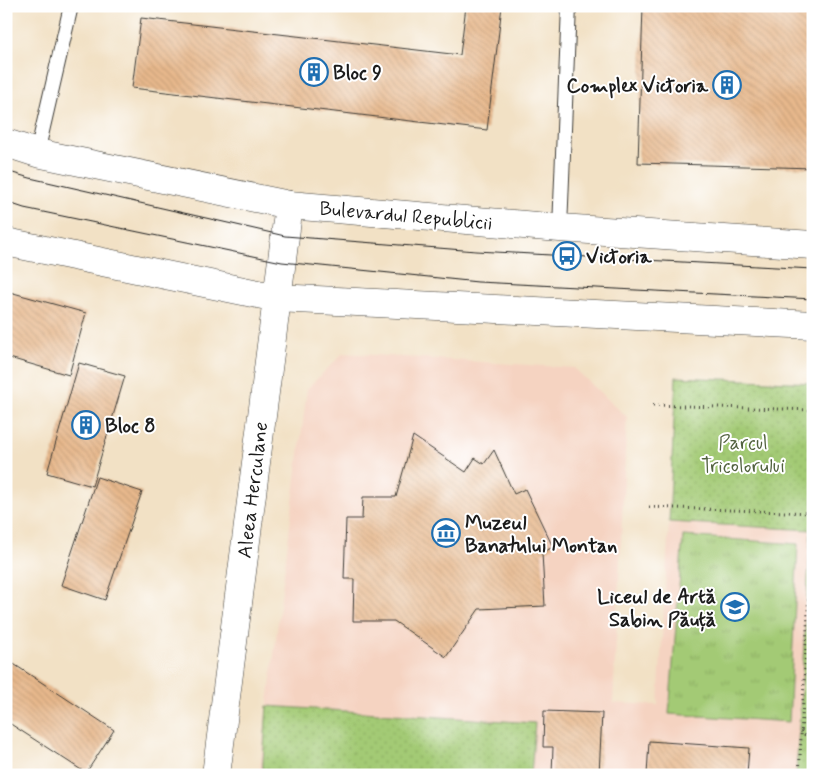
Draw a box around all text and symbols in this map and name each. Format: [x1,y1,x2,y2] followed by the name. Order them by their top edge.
[299,57,329,87] building icon: Bloc 9
[333,60,382,87] place label: Bloc 9
[712,70,742,100] building icon: Complex Victoria
[567,73,709,100] place label: Complex Victoria
[318,195,494,238] street label: Bulevardul Republicii
[552,241,582,271] bus stop icon: Victoria
[586,244,652,271] place label: Victoria
[71,410,101,440] building icon: Bloc 8
[105,413,156,440] place label: Bloc 8
[232,420,275,560] street label: Aleea Herculane
[701,430,785,480] park label: Parcul Tricolorului
[465,510,617,560] place label: Muzeul Banatului Montan
[431,518,461,548] museum icon: Muzeul Banatului Montan
[597,584,716,634] place label: Liceul de Artă Sabin Păuță
[720,592,750,622] school or university icon: Liceul de Artă Sabin Păuță

